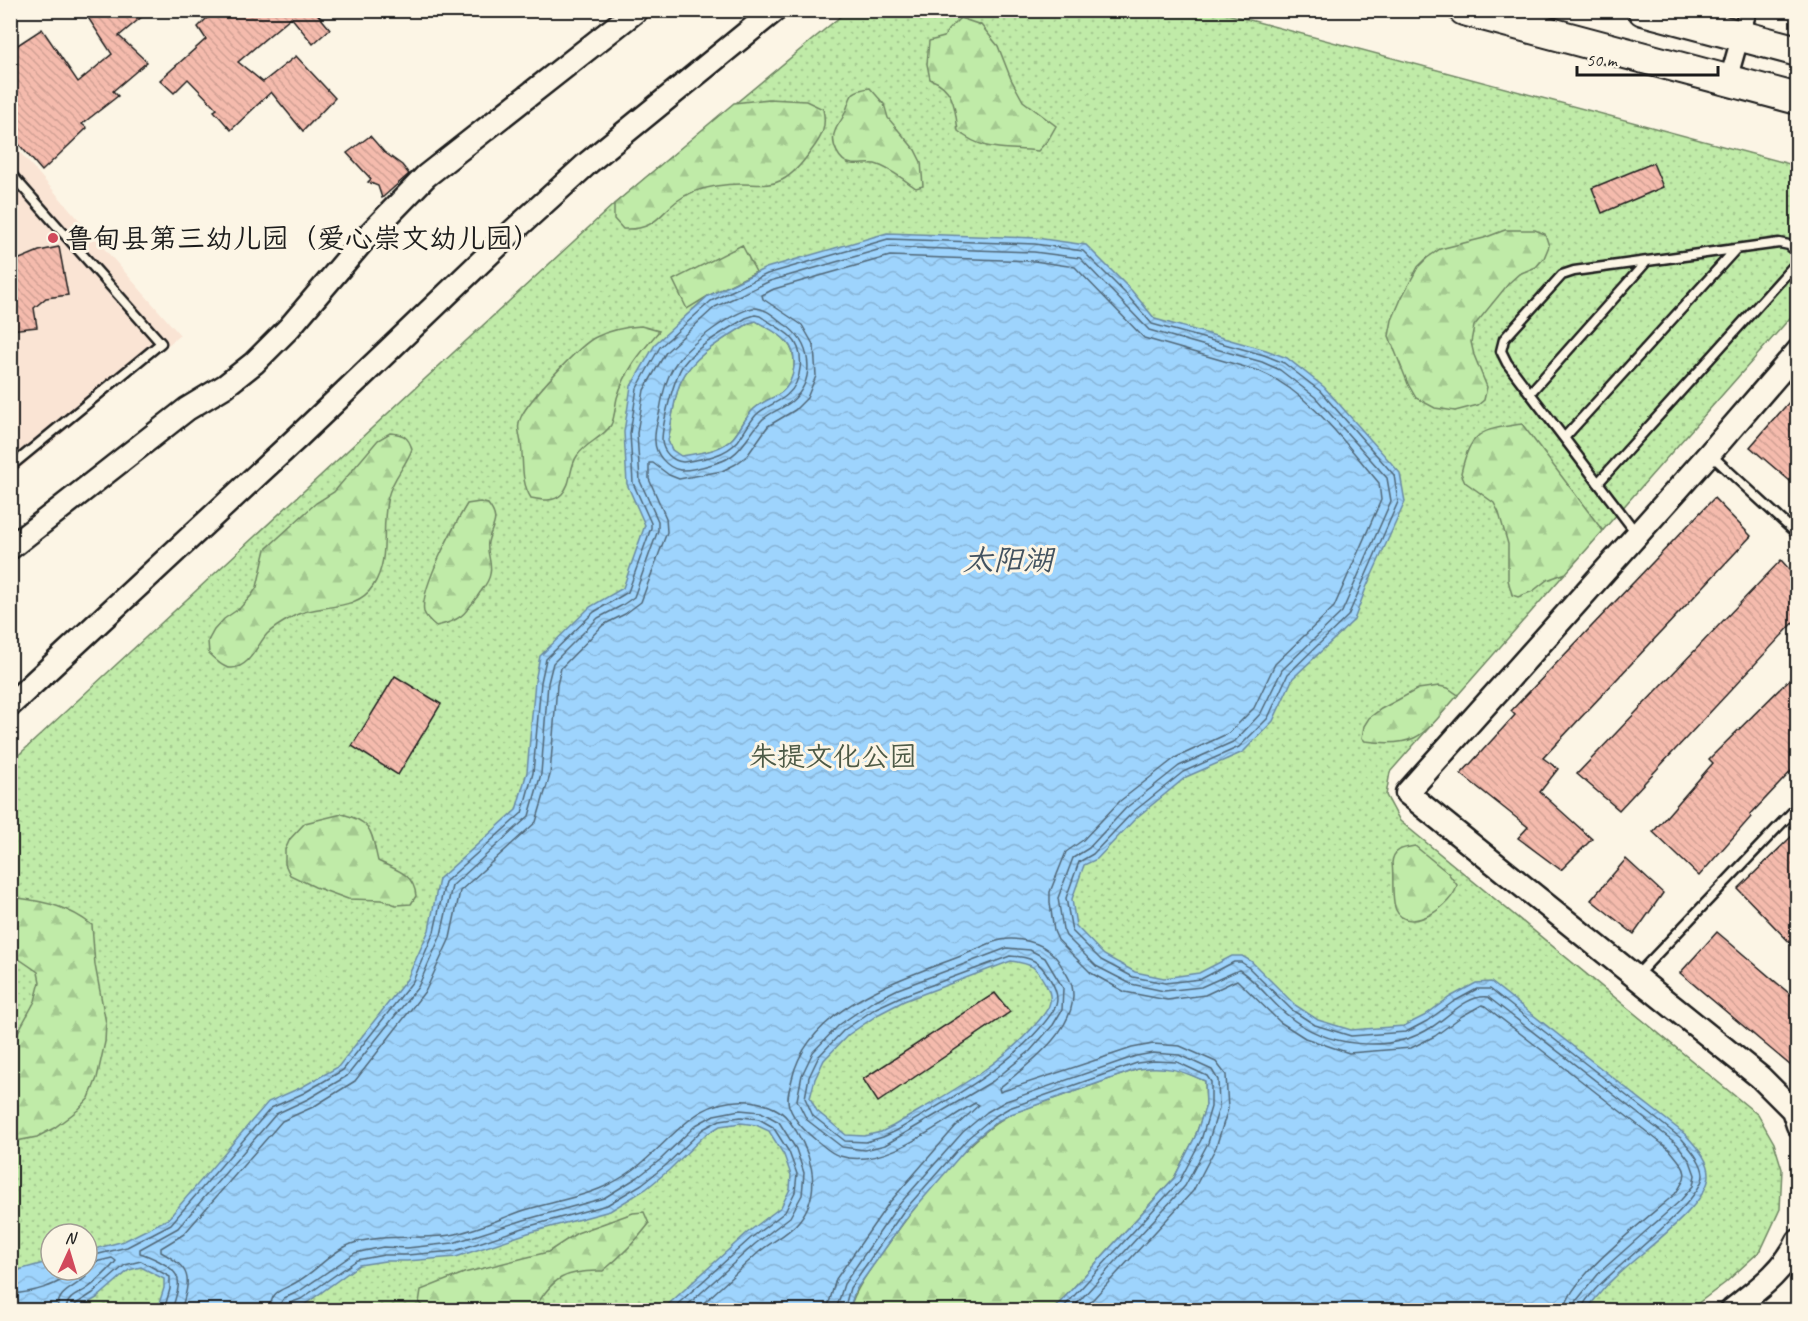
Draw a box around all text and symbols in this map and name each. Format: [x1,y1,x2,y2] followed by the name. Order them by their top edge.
[1577,39,1718,77] scale bar
[1586,49,1619,71] text: 50 m
[65,221,541,256] place label: 鲁甸县第三幼儿园（爱心崇文幼儿园）
[46,231,60,245] marker: 鲁甸县第三幼儿园（爱心崇文幼儿园）
[963,541,1056,579] water label: 太阳湖
[749,739,917,774] park label: 朱提文化公园
[39,1222,99,1282] north arrow
[64,1228,79,1249] text: N

